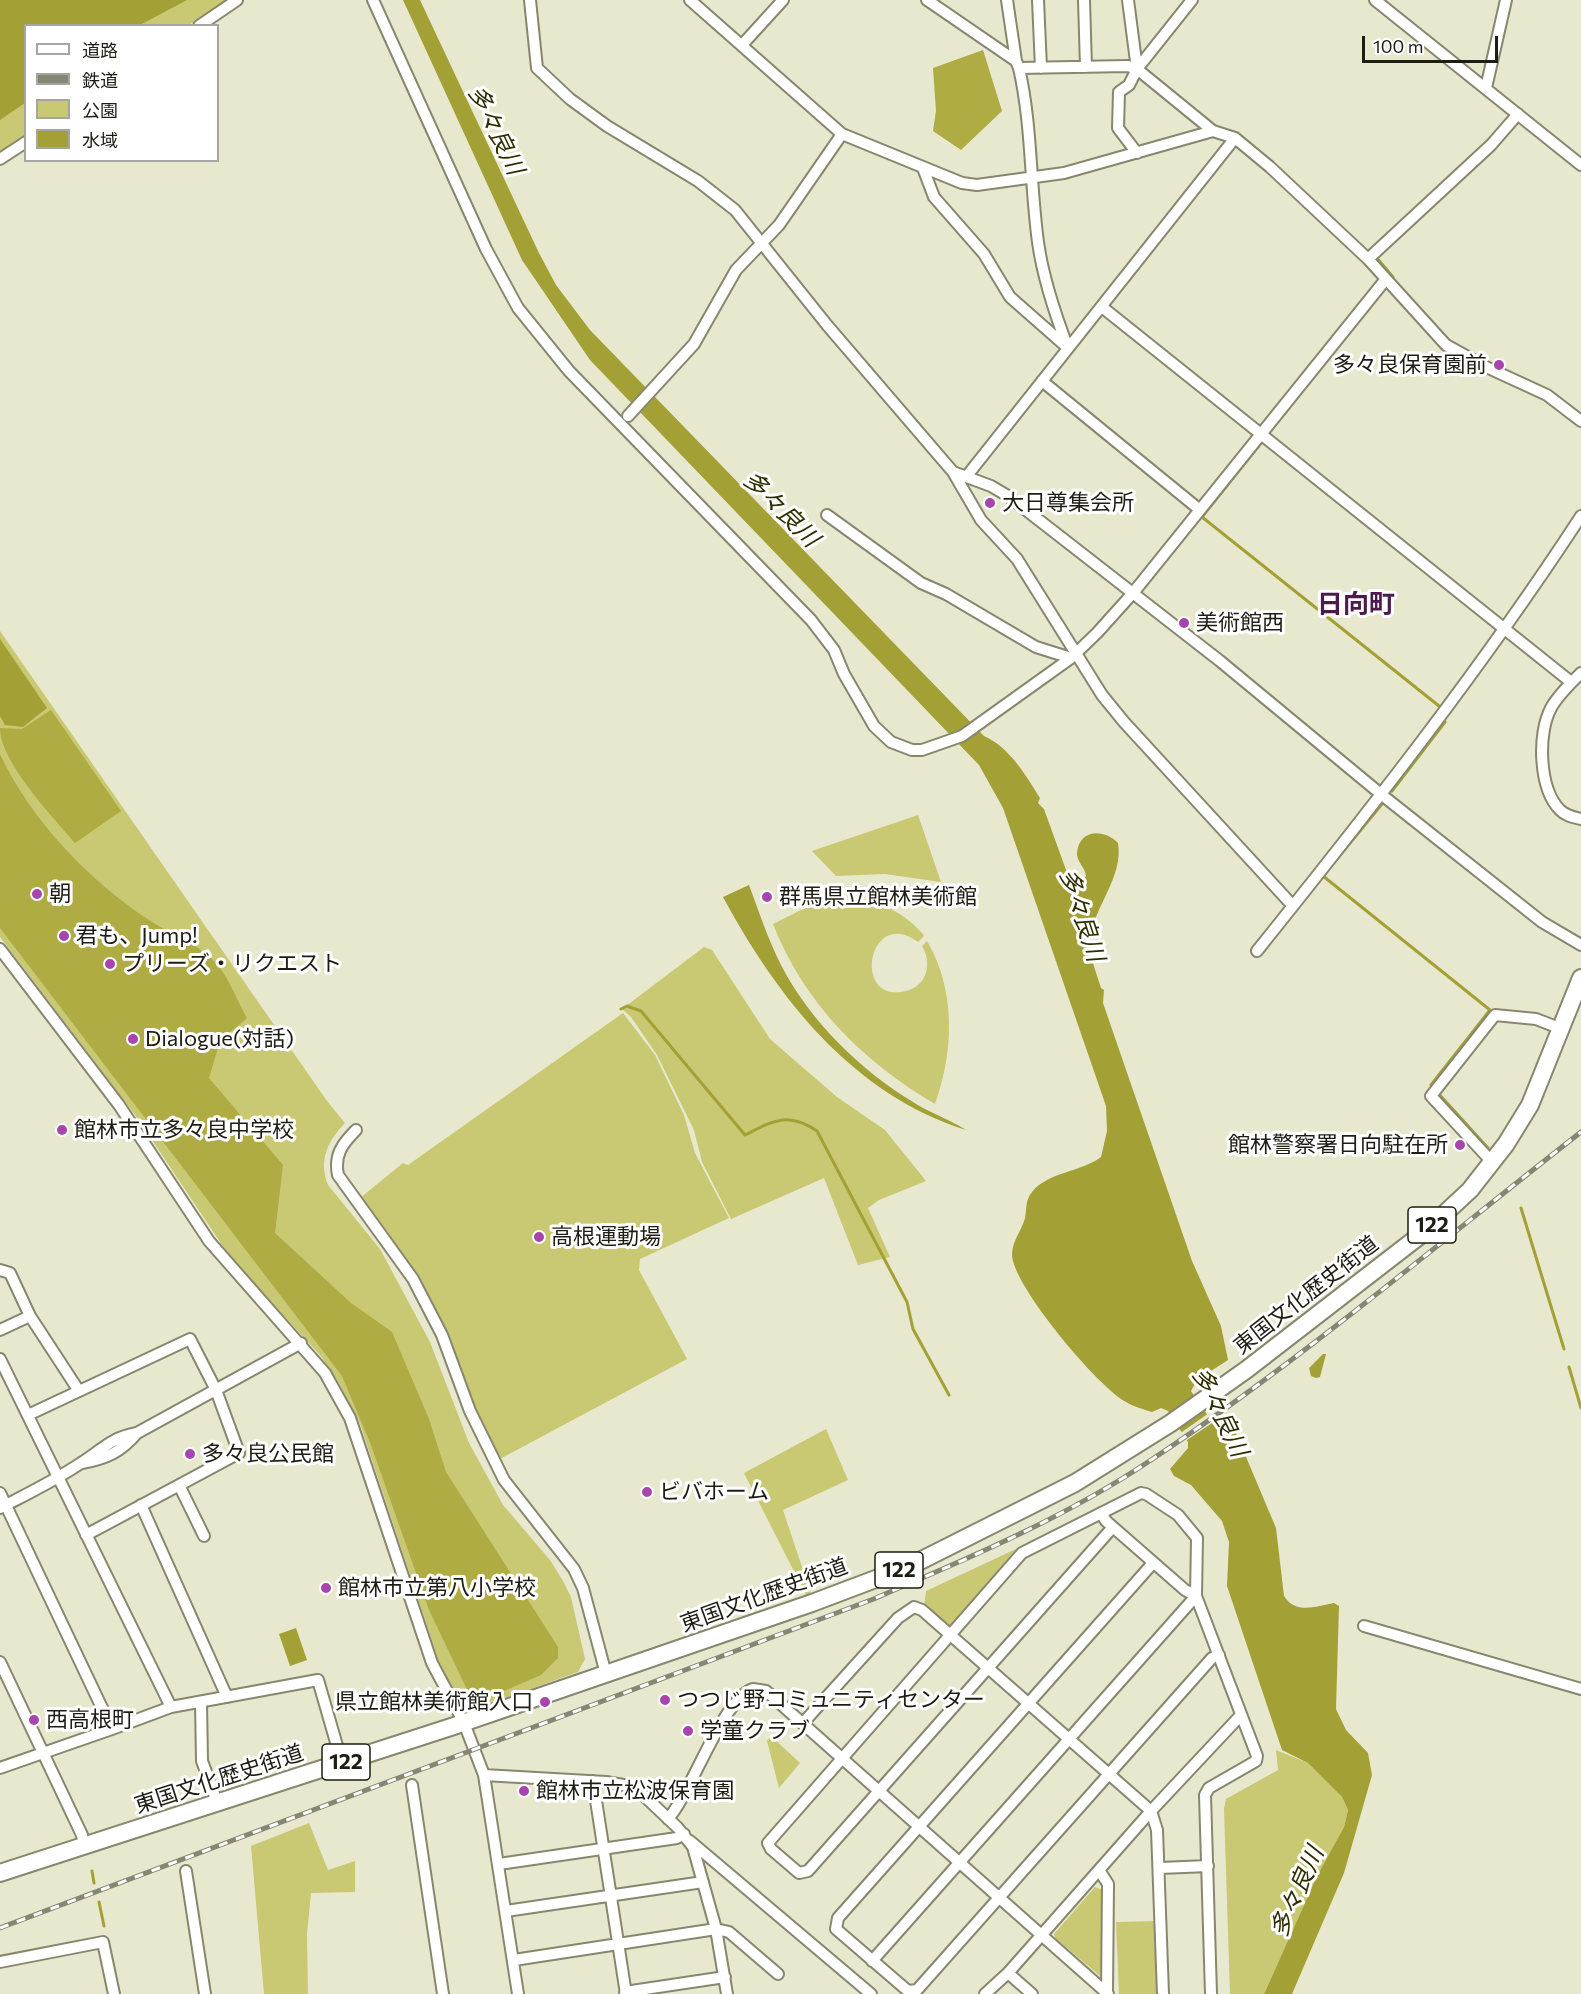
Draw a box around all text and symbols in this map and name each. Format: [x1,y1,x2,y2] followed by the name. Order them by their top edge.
[24,24,219,162] legend
[1365,24,1502,62] scale bar
[1373,35,1423,57] text: 100 m
[82,39,118,61] text: 道路
[82,69,118,91] text: 鉄道
[462,81,530,179] water label: 多々良川
[82,99,118,121] text: 公園
[82,129,118,151] text: 水域
[1333,352,1487,378] place label: 多々良保育園前
[1492,358,1506,372] marker: 多々良保育園前
[737,465,825,553] water label: 多々良川
[1002,490,1134,516] place label: 大日尊集会所
[983,496,997,510] marker: 大日尊集会所
[1317,588,1395,620] district label: 日向町
[1196,610,1284,636] place label: 美術館西
[1177,616,1191,630] marker: 美術館西
[1053,865,1111,965] water label: 多々良川
[49,881,71,907] place label: 朝
[779,884,977,910] place label: 群馬県立館林美術館
[30,887,44,901] marker: 朝
[760,890,774,904] marker: 群馬県立館林美術館
[76,923,197,949] place label: 君も、Jump!
[57,929,71,943] marker: 君も、Jump!
[122,951,342,977] place label: プリーズ・リクエスト
[103,957,117,971] marker: プリーズ・リクエスト
[145,1026,294,1052] place label: Dialogue(対話)
[126,1032,140,1046] marker: Dialogue(対話)
[74,1117,294,1143] place label: 館林市立多々良中学校
[55,1123,69,1137] marker: 館林市立多々良中学校
[1228,1132,1448,1158] place label: 館林警察署日向駐在所
[1453,1138,1467,1152] marker: 館林警察署日向駐在所
[1408,1207,1456,1243] road number: 122
[551,1224,661,1250] place label: 高根運動場
[532,1230,546,1244] marker: 高根運動場
[1229,1230,1383,1360] street label: 東国文化歴史街道
[1186,1363,1254,1461] water label: 多々良川
[202,1441,334,1467] place label: 多々良公民館
[183,1447,197,1461] marker: 多々良公民館
[659,1479,769,1505] place label: ビバホーム
[640,1485,654,1499] marker: ビバホーム
[677,1552,851,1638] street label: 東国文化歴史街道
[875,1552,923,1588] road number: 122
[338,1575,536,1601] place label: 館林市立第八小学校
[319,1581,333,1595] marker: 館林市立第八小学校
[677,1687,985,1713] place label: つつじ野コミュニティセンター
[335,1689,533,1715] place label: 県立館林美術館入口
[658,1693,672,1707] marker: つつじ野コミュニティセンター
[538,1695,552,1709] marker: 県立館林美術館入口
[46,1707,134,1733] place label: 西高根町
[27,1713,41,1727] marker: 西高根町
[700,1718,810,1744] place label: 学童クラブ
[681,1724,695,1738] marker: 学童クラブ
[131,1739,307,1819] street label: 東国文化歴史街道
[322,1744,370,1780] road number: 122
[536,1778,734,1804] place label: 館林市立松波保育園
[517,1784,531,1798] marker: 館林市立松波保育園
[1264,1842,1330,1942] water label: 多々良川

